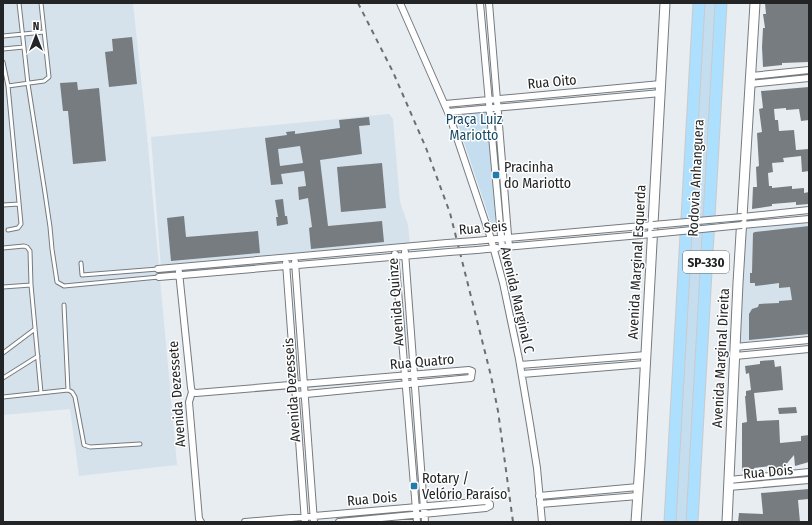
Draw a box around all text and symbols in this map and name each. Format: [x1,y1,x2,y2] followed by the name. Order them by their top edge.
[16,16,56,56] north arrow
[33,20,39,33] text: N
[527,71,577,93] street label: Rua Oito
[446,111,503,144] park label: Praça Luiz Mariotto
[684,119,708,237] street label: Rodovia Anhanguera
[504,159,571,192] place label: Pracinha do Mariotto
[491,170,501,180] marker: Pracinha do Mariotto
[624,184,650,340] street label: Avenida Marginal Esquerda
[458,217,508,239] street label: Rua Seis
[496,245,538,355] street label: Avenida Marginal C
[683,251,729,273] road number: SP-330
[384,257,408,347] street label: Avenida Quinze
[709,288,733,428] street label: Avenida Marginal Direita
[280,337,304,443] street label: Avenida Dezesseis
[165,340,189,448] street label: Avenida Dezessete
[389,351,455,373] street label: Rua Quatro
[742,461,794,483] street label: Rua Dois
[422,470,507,503] place label: Rotary / Velório Paraíso
[409,481,419,491] marker: Rotary / Velório Paraíso
[346,488,398,510] street label: Rua Dois

